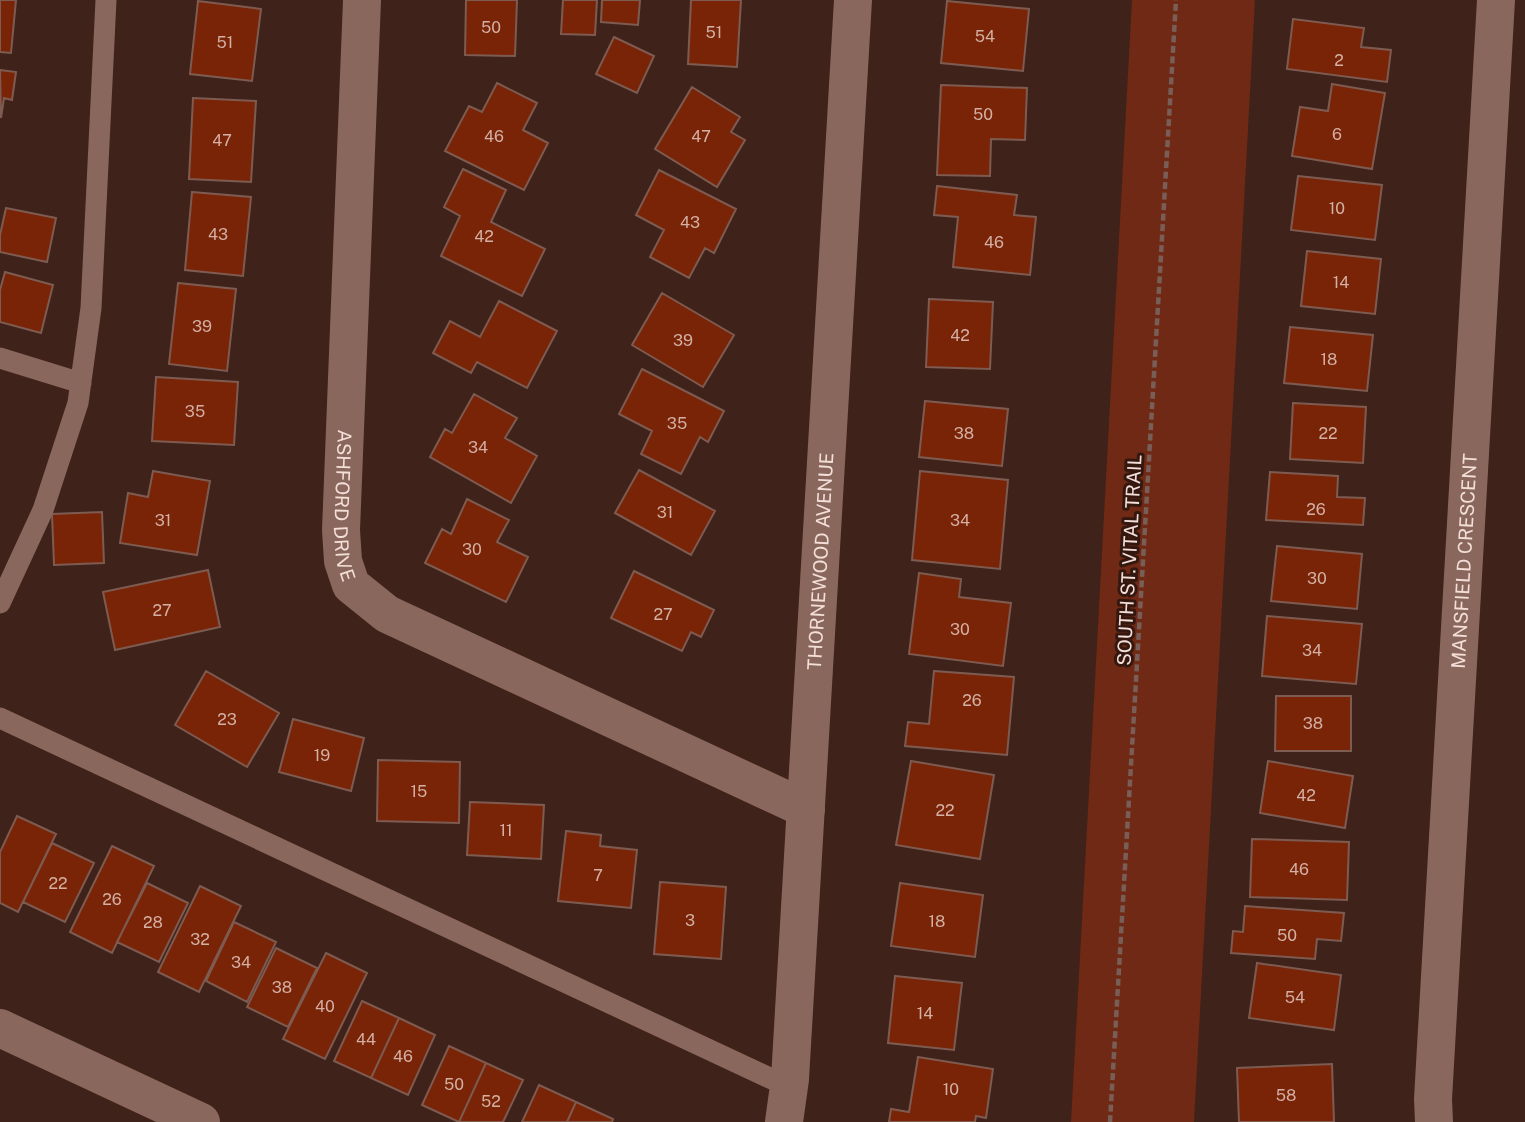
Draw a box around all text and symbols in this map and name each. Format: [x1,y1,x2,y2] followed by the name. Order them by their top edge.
[481,18,501,37] house number: 50
[706,23,722,42] house number: 51
[975,27,995,46] house number: 54
[217,33,233,52] house number: 51
[1334,51,1344,70] house number: 2
[973,105,993,124] house number: 50
[1332,125,1342,144] house number: 6
[484,127,504,146] house number: 46
[691,127,711,146] house number: 47
[212,131,232,150] house number: 47
[1329,199,1345,218] house number: 10
[680,213,700,232] house number: 43
[208,225,228,244] house number: 43
[474,227,494,246] house number: 42
[984,233,1004,252] house number: 46
[1333,273,1349,292] house number: 14
[192,317,212,336] house number: 39
[950,326,970,345] house number: 42
[673,331,693,350] house number: 39
[1321,350,1337,369] house number: 18
[185,402,205,421] house number: 35
[667,414,687,433] house number: 35
[954,424,974,443] house number: 38
[1318,424,1338,443] house number: 22
[330,429,360,584] street label: ASHFORD DRIVE
[468,438,488,457] house number: 34
[803,452,838,671] street label: THORNEWOOD AVENUE
[1447,453,1481,669] street label: MANSFIELD CRESCENT
[1112,454,1146,666] street label: SOUTH ST. VITAL TRAIL
[1306,500,1326,519] house number: 26
[657,503,673,522] house number: 31
[155,511,171,530] house number: 31
[950,511,970,530] house number: 34
[462,540,482,559] house number: 30
[1307,569,1327,588] house number: 30
[152,601,172,620] house number: 27
[653,605,673,624] house number: 27
[950,620,970,639] house number: 30
[1302,641,1322,660] house number: 34
[962,691,982,710] house number: 26
[217,710,237,729] house number: 23
[1303,714,1323,733] house number: 38
[314,746,330,765] house number: 19
[411,782,427,801] house number: 15
[1296,786,1316,805] house number: 42
[935,801,955,820] house number: 22
[499,821,513,840] house number: 11
[1289,860,1309,879] house number: 46
[593,866,603,885] house number: 7
[48,874,68,893] house number: 22
[102,890,122,909] house number: 26
[685,911,695,930] house number: 3
[929,912,945,931] house number: 18
[143,913,163,932] house number: 28
[1277,926,1297,945] house number: 50
[190,930,210,949] house number: 32
[231,953,251,972] house number: 34
[272,978,292,997] house number: 38
[1285,988,1305,1007] house number: 54
[315,997,335,1016] house number: 40
[917,1004,933,1023] house number: 14
[356,1030,376,1049] house number: 44
[393,1047,413,1066] house number: 46
[444,1075,464,1094] house number: 50
[943,1080,959,1099] house number: 10
[1276,1086,1296,1105] house number: 58
[481,1092,501,1111] house number: 52

